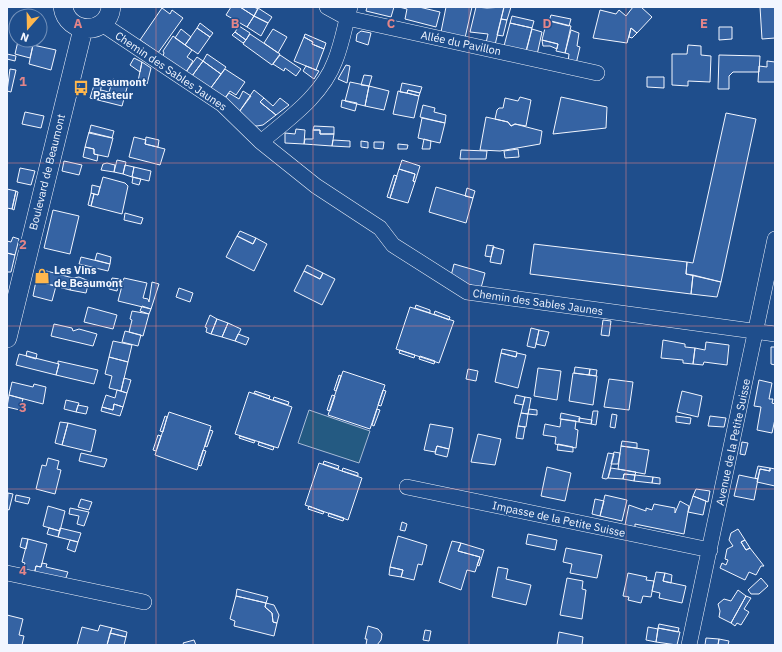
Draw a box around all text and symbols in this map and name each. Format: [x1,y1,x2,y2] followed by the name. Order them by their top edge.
[8,8,48,48] north arrow
[74,15,83,32] text: A
[231,15,240,32] text: B
[387,15,396,32] text: C
[542,15,552,32] text: D
[700,15,708,32] text: E
[112,28,230,114] street label: Chemin des Sables Jaunes
[420,28,502,58] street label: Allée du Pavillon
[18,29,31,45] text: N
[19,73,27,90] text: 1
[93,75,146,102] place label: Beaumont Pasteur
[72,79,90,97] bus stop icon: Beaumont Pasteur
[26,112,68,231] street label: Boulevard de Beaumont
[19,236,27,253] text: 2
[54,263,123,290] place label: Les Vins de Beaumont
[33,267,51,285] shop icon: Les Vins de Beaumont
[472,286,604,318] street label: Chemin des Sables Jaunes
[713,377,753,507] street label: Avenue de la Petite Suisse
[19,399,27,416] text: 3
[491,498,627,540] street label: Impasse de la Petite Suisse
[19,562,27,579] text: 4

